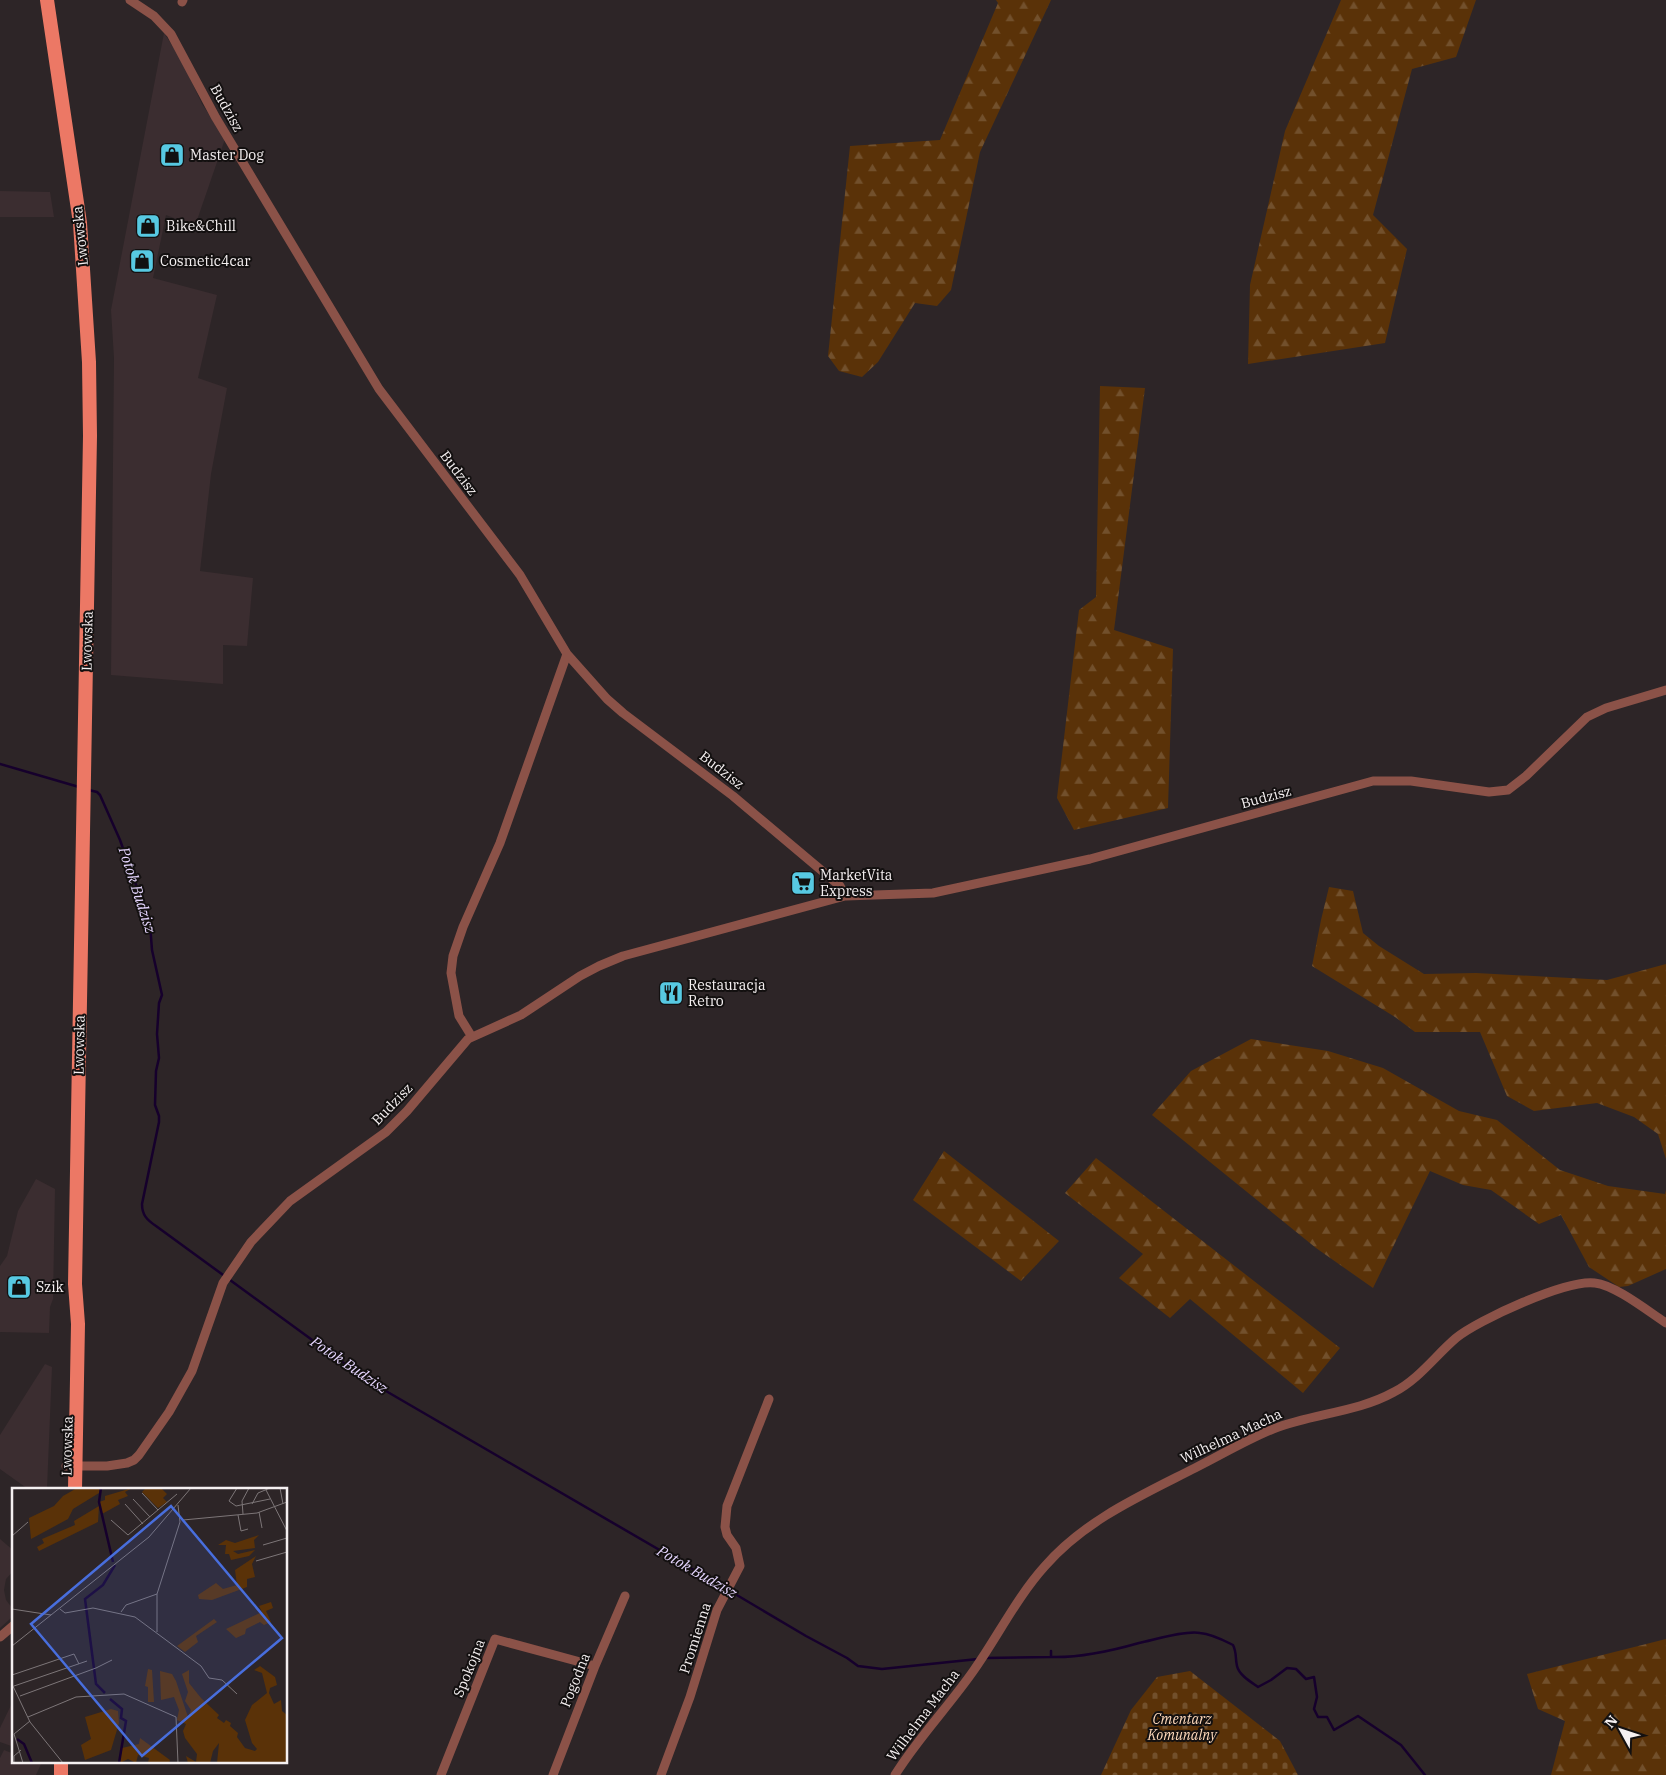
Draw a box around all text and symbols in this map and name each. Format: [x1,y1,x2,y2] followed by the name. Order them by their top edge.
[207,81,247,135] street label: Budzisz
[159,142,185,168] shop icon: Master Dog
[190,146,264,164] place label: Master Dog
[68,205,92,267] street label: Lwowska
[135,213,161,239] shop icon: Bike&Chill
[166,217,236,235] place label: Bike&Chill
[129,248,155,274] shop icon: Cosmetic4car
[160,252,251,270] place label: Cosmetic4car
[436,447,482,499] street label: Budzisz
[77,611,97,671] street label: Lwowska
[696,747,748,793] street label: Budzisz
[1239,782,1293,812] street label: Budzisz
[114,844,160,935] water label: Potok Budzisz
[820,866,893,900] place label: MarketVita Express
[790,870,816,896] supermarket icon: MarketVita Express
[688,976,766,1010] place label: Restauracja Retro
[658,980,684,1006] restaurant icon: Restauracja Retro
[69,1015,89,1075] street label: Lwowska
[368,1079,416,1129] street label: Budzisz
[6,1274,32,1300] shop icon: Szik
[36,1278,65,1296] place label: Szik
[306,1331,392,1398] water label: Potok Budzisz
[1177,1404,1285,1467] street label: Wilhelma Macha
[57,1416,77,1476] street label: Lwowska
[12,1488,288,1762] inset map
[653,1541,741,1602] water label: Potok Budzisz
[675,1600,715,1676] street label: Promienna
[449,1636,489,1700] street label: Spokojna
[556,1650,594,1710] street label: Pogodna
[883,1665,964,1764] street label: Wilhelma Macha
[1596,1705,1646,1755] north arrow
[1146,1710,1218,1744] park label: Cmentarz Komunalny
[1601,1712,1621,1732] text: N

